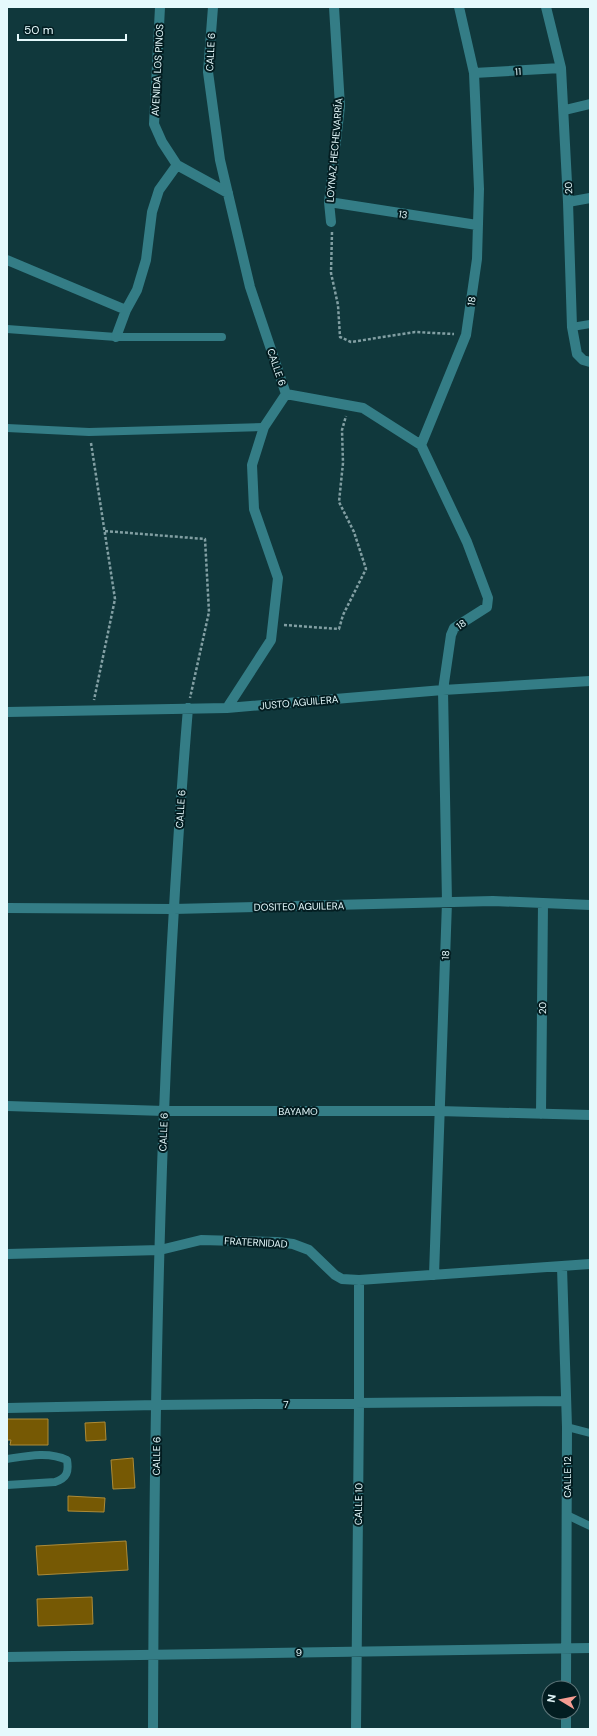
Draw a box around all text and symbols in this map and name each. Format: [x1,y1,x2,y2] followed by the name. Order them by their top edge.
[18,16,126,42] scale bar
[24,22,53,38] text: 50 m
[149,23,166,116] street label: AVENIDA LOS PINOS
[203,32,218,72] street label: CALLE 6
[515,65,521,78] street label: 11
[323,97,346,203] street label: LOYNAZ HECHEVARRÍA
[562,181,575,194] street label: 20
[397,207,408,222] street label: 13
[464,296,479,307] street label: 18
[264,347,289,388] street label: CALLE 6
[454,616,469,632] street label: 18
[259,693,339,712] street label: JUSTO AGUILERA
[173,789,188,829] street label: CALLE 6
[254,899,345,914] street label: DOSITEO AGUILERA
[439,950,452,960] street label: 18
[536,1001,549,1014] street label: 20
[278,1105,318,1118] street label: BAYAMO
[156,1112,171,1152] street label: CALLE 6
[224,1234,288,1251] street label: FRATERNIDAD
[283,1398,289,1411] street label: 7
[150,1437,163,1476] street label: CALLE 6
[561,1456,574,1498] street label: CALLE 12
[352,1483,365,1525] street label: CALLE 10
[296,1646,302,1659] street label: 9
[541,1680,581,1720] north arrow
[544,1693,559,1703] text: N

